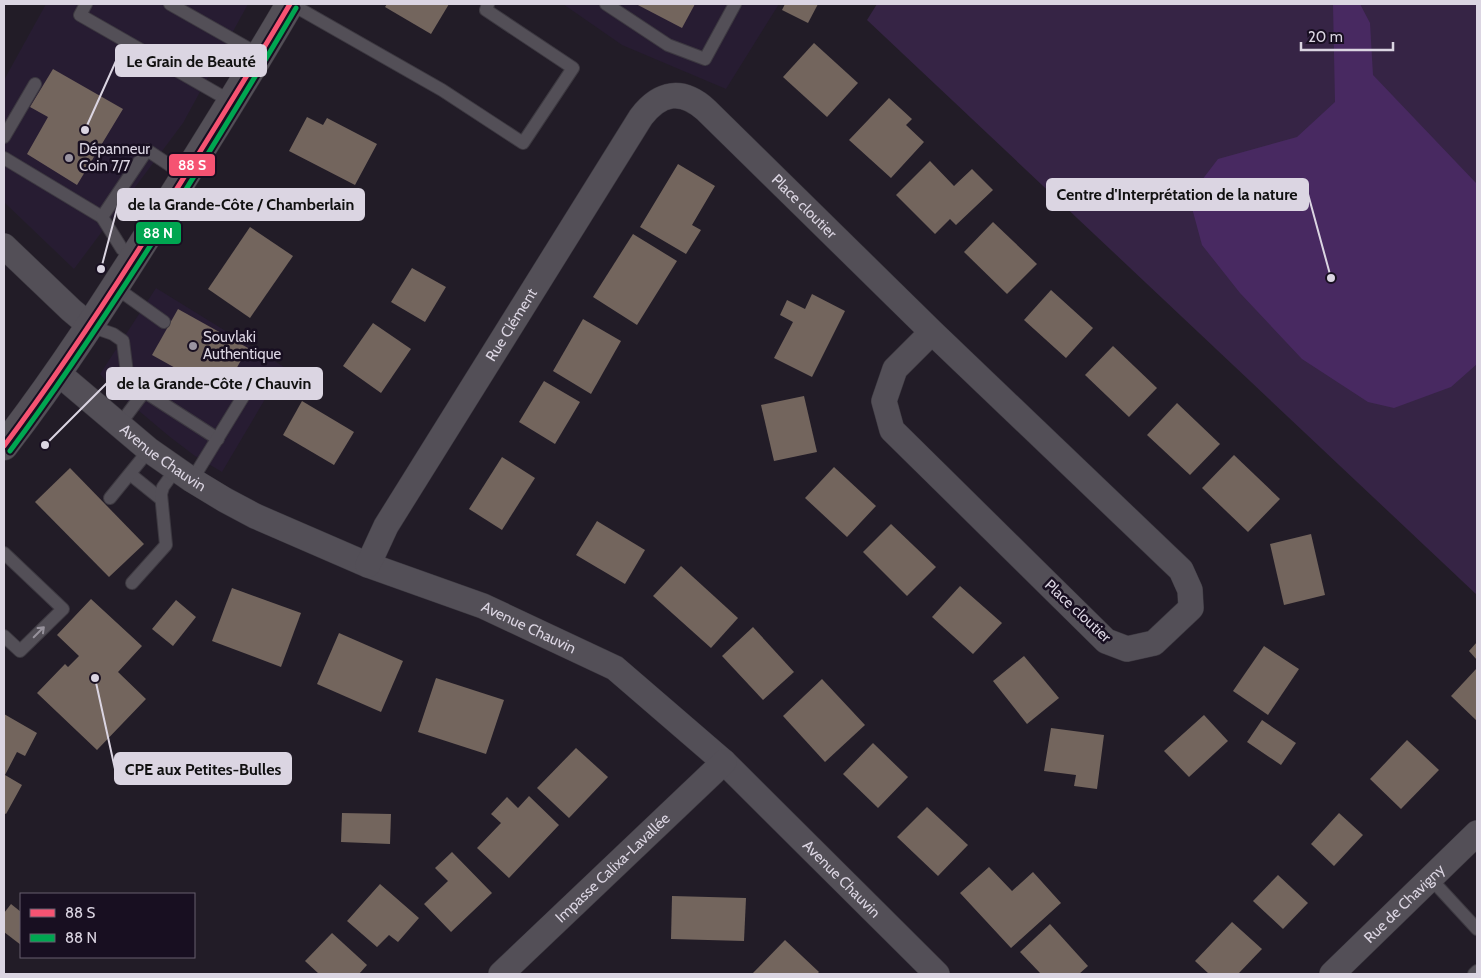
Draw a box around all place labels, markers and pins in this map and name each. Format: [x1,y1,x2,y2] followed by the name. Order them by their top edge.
[116,45,266,76] callout: Le Grain de Beauté
[79,140,150,175] place label: Dépanneur Coin 7/7
[63,152,75,164] marker: Dépanneur Coin 7/7
[1047,179,1308,210] callout: Centre d'Interprétation de la nature
[118,189,364,220] callout: de la Grande-Côte / Chamberlain
[203,328,281,363] place label: Souvlaki Authentique
[187,340,199,352] marker: Souvlaki Authentique
[107,368,322,399] callout: de la Grande-Côte / Chauvin
[115,753,291,784] callout: CPE aux Petites-Bulles

